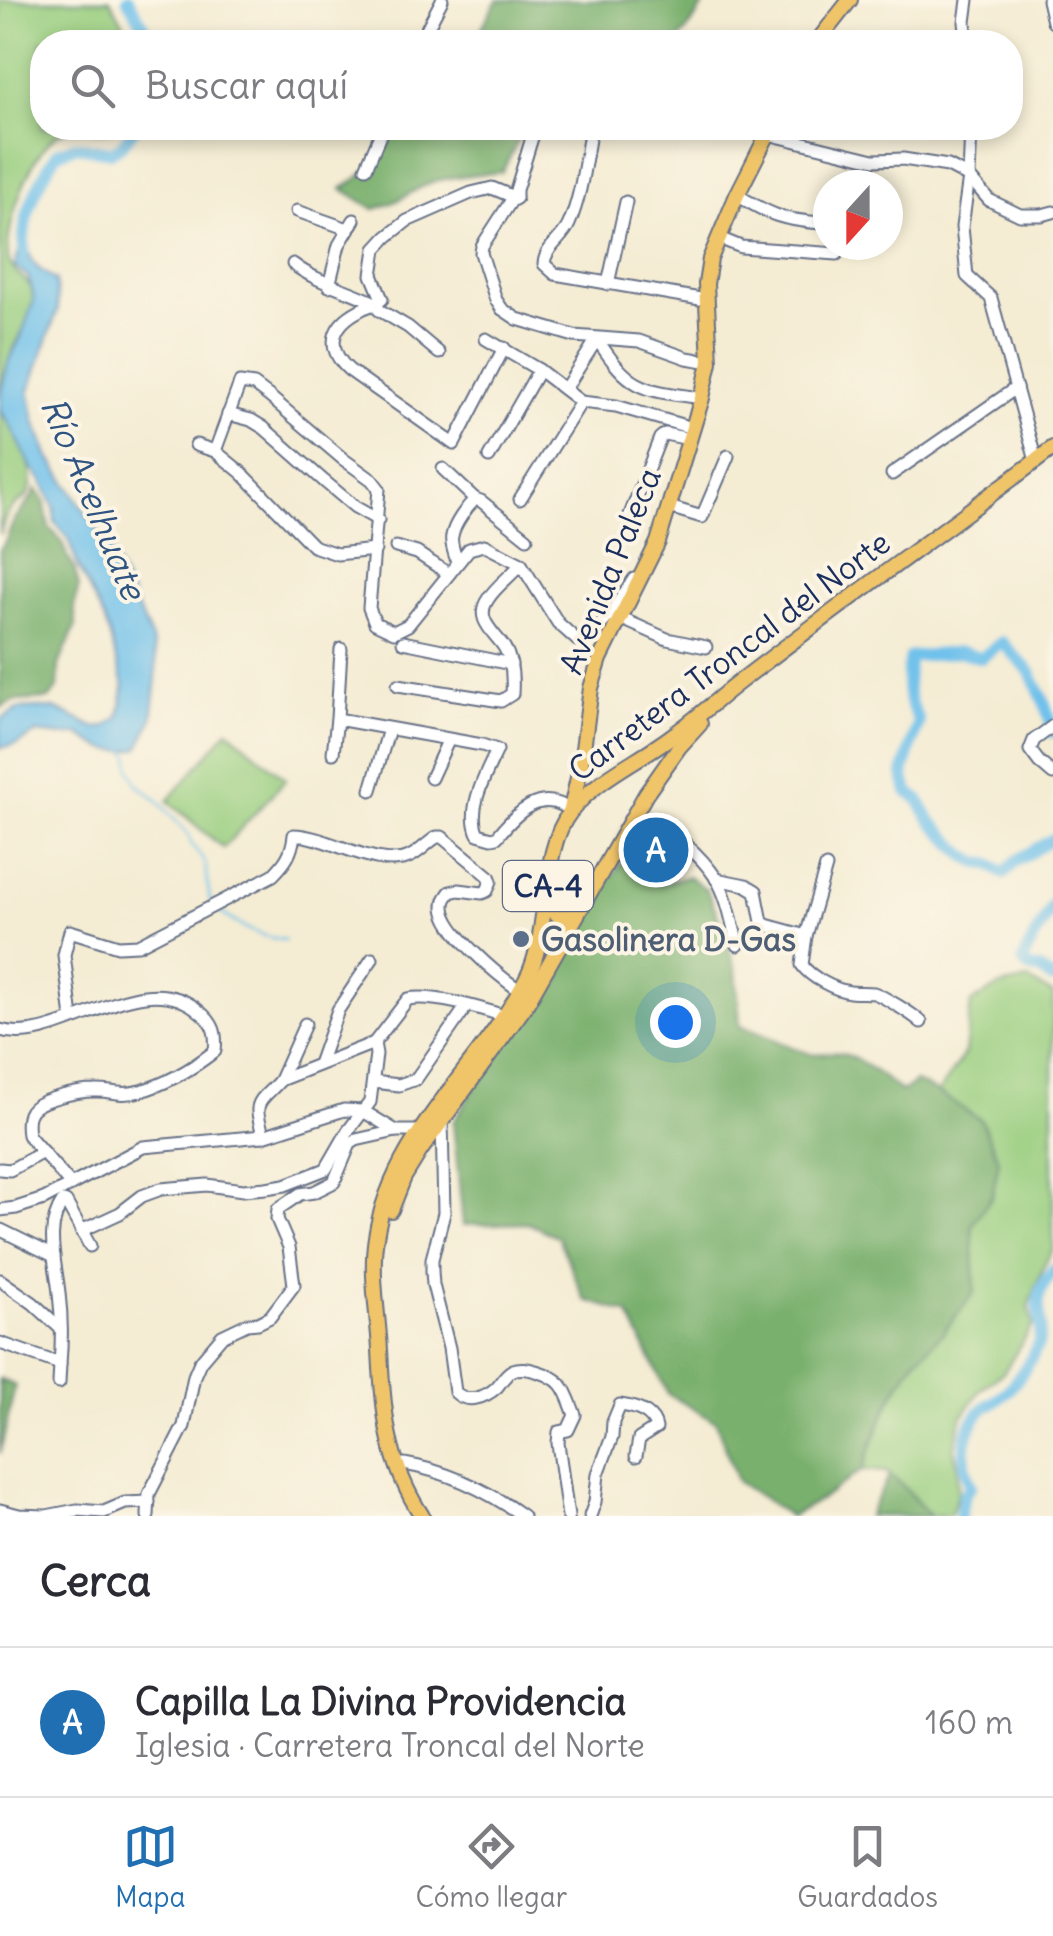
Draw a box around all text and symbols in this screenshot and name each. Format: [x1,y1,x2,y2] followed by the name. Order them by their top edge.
[30,30,1023,140] search box
[65,58,120,113] icon: search
[145,62,348,109] text: Buscar aquí
[813,170,903,260] north arrow
[32,390,157,608] water label: Río Acelhuate
[550,462,670,680] street label: Avenida Paleca
[560,522,898,790] street label: Carretera Troncal del Norte
[624,812,688,888] pin: A
[503,861,593,911] road number: CA-4
[541,919,796,960] place label: Gasolinera D-Gas
[510,928,532,950] marker: Gasolinera D-Gas
[650,997,701,1048] your location
[40,1555,151,1607] text: Cerca
[135,1678,626,1725] text: Capilla La Divina Providencia
[62,1702,83,1743] text: A
[925,1702,1013,1743] text: 160 m
[135,1725,645,1766] text: Iglesia · Carretera Troncal del Norte
[115,1819,185,1915] tab: Mapa
[416,1819,567,1915] tab: Cómo llegar
[797,1819,938,1915] tab: Guardados

